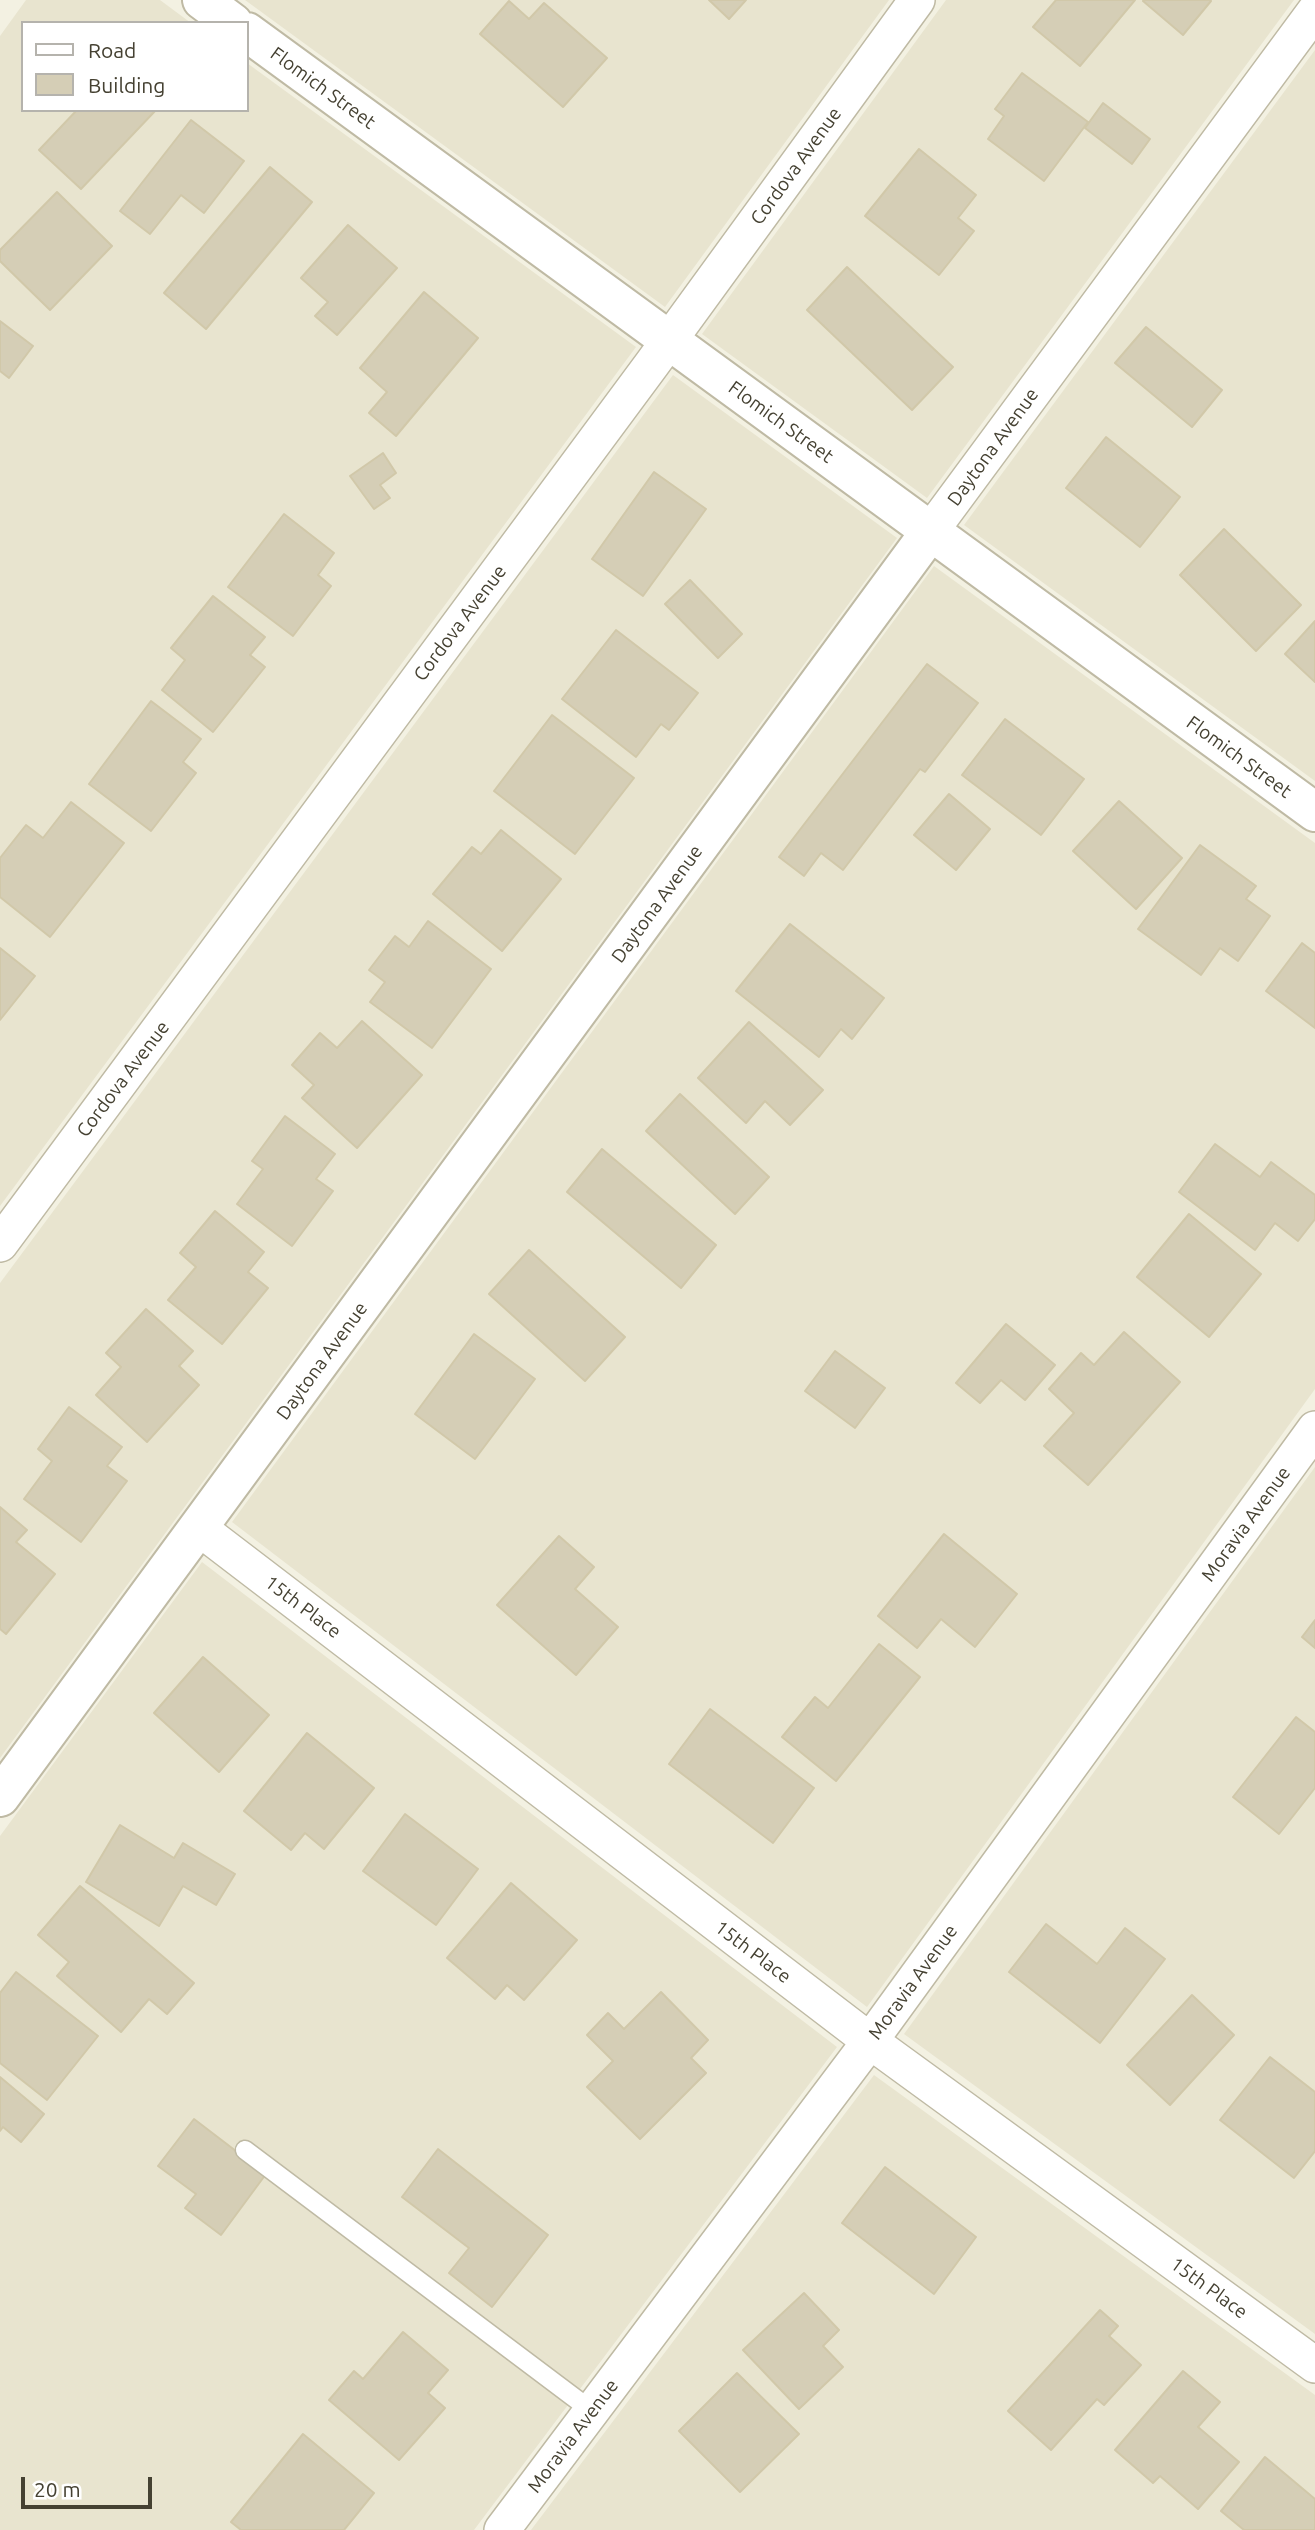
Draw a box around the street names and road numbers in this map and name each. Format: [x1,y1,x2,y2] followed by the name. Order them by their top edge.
[266,42,380,134] street label: Flomich Street
[746,103,846,229] street label: Cordova Avenue
[724,376,838,468] street label: Flomich Street
[943,384,1043,510] street label: Daytona Avenue
[409,560,511,686] street label: Cordova Avenue
[1182,711,1296,803] street label: Flomich Street
[607,841,707,967] street label: Daytona Avenue
[72,1016,174,1142] street label: Cordova Avenue
[272,1298,372,1424] street label: Daytona Avenue
[1197,1462,1295,1586] street label: Moravia Avenue
[260,1571,346,1643] street label: 15th Place
[710,1916,796,1988] street label: 15th Place
[864,1920,962,2044] street label: Moravia Avenue
[1166,2252,1252,2324] street label: 15th Place
[523,2375,623,2497] street label: Moravia Avenue

